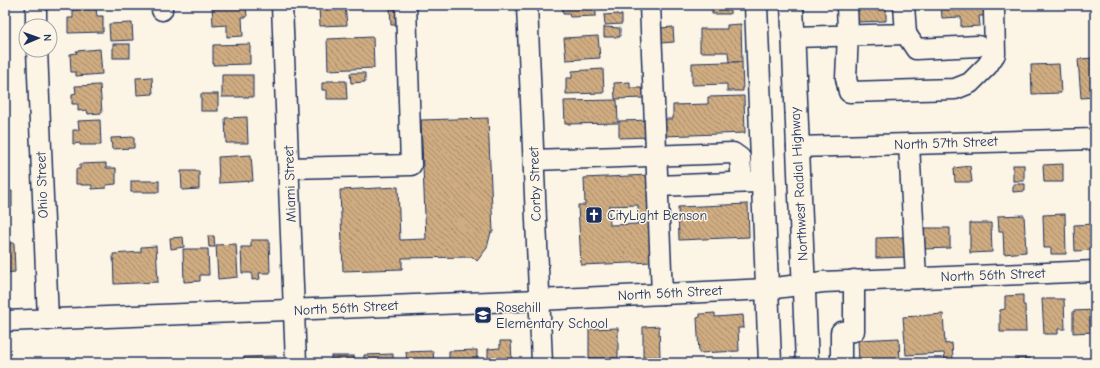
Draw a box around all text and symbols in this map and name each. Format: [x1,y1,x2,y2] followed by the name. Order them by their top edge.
[18,18,58,58] north arrow
[41,34,54,41] text: N
[786,106,812,261] street label: Northwest Radial Highway
[894,133,999,153] street label: North 57th Street
[280,144,300,223] street label: Miami Street
[525,145,545,222] street label: Corby Street
[32,150,52,219] street label: Ohio Street
[584,205,604,225] church icon: CityLight Benson
[607,207,707,224] place label: CityLight Benson
[940,265,1047,285] street label: North 56th Street
[617,282,724,304] street label: North 56th Street
[293,297,400,319] street label: North 56th Street
[496,299,608,332] place label: Rosehill Elementary School
[473,305,493,325] school or university icon: Rosehill Elementary School

